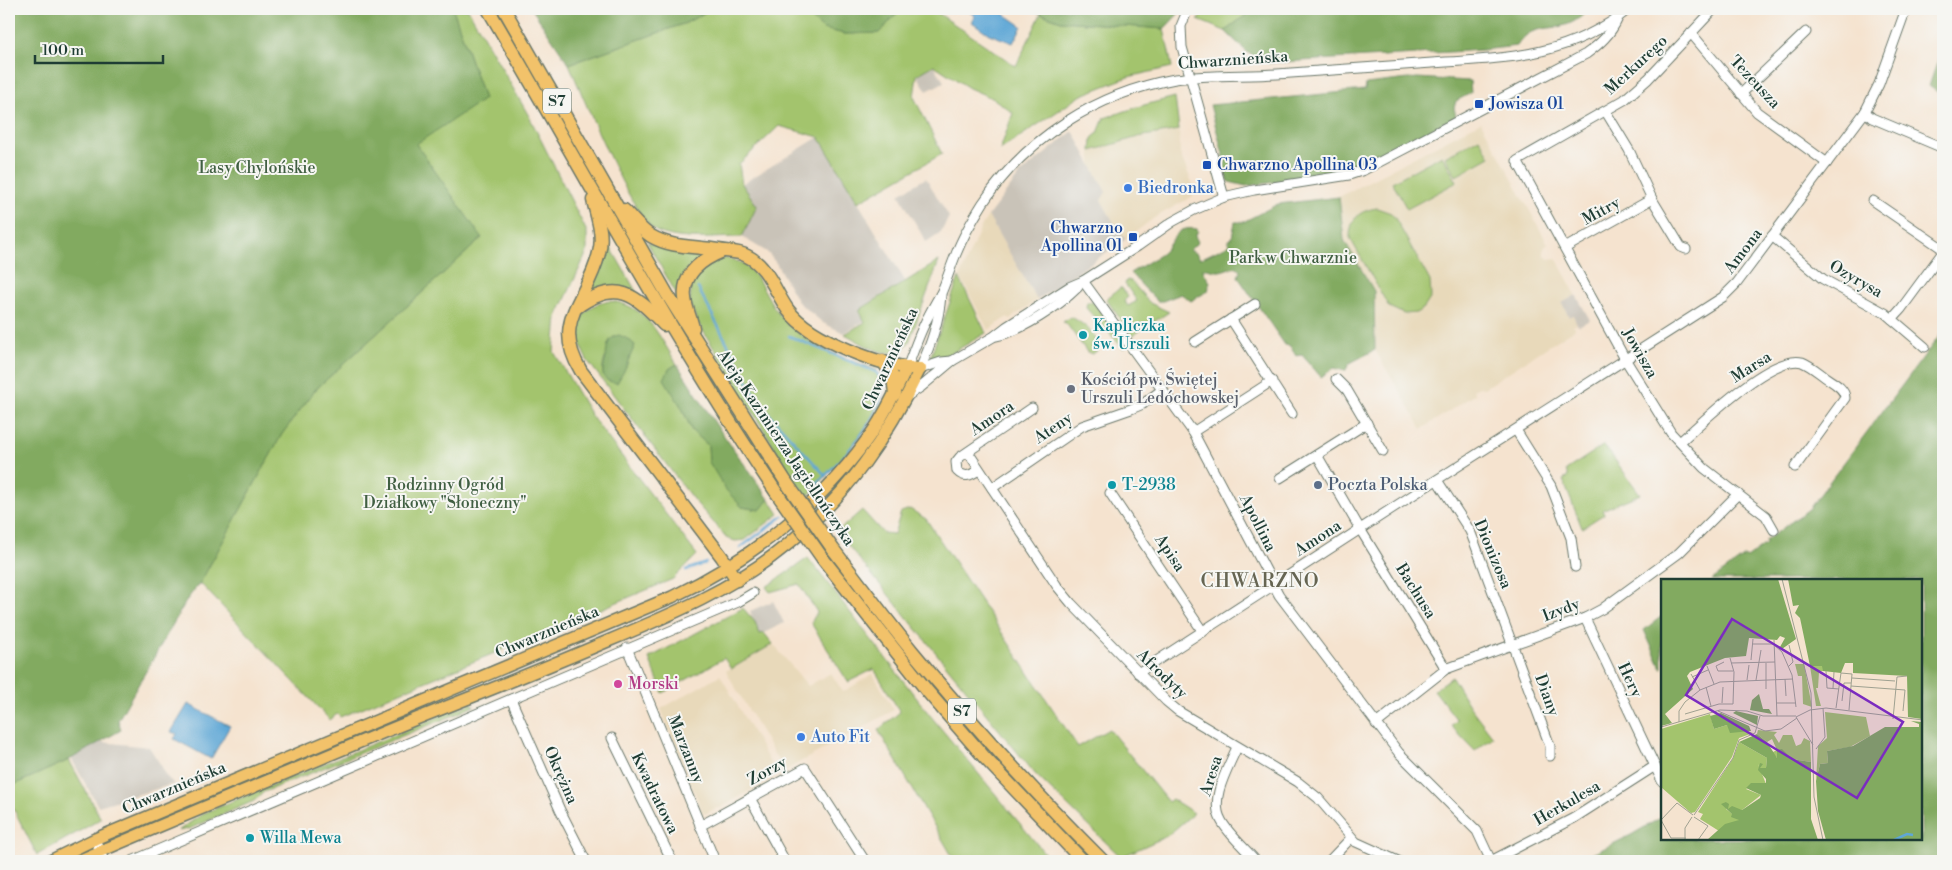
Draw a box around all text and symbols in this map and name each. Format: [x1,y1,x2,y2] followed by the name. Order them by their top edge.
[1600,31,1672,99] street label: Merkurego
[35,32,162,64] scale bar
[42,41,84,60] text: 100 m
[1177,46,1290,74] street label: Chwarznieńska
[1725,51,1785,113] street label: Tezeusza
[543,88,571,114] road number: S7
[1488,94,1564,114] place label: Jowisza 01
[1473,98,1485,110] marker: Jowisza 01
[1217,155,1378,175] place label: Chwarzno Apollina 03
[198,158,316,178] park label: Lasy Chylońskie
[1201,159,1213,171] marker: Chwarzno Apollina 03
[1137,178,1215,198] place label: Biedronka
[1122,182,1134,194] marker: Biedronka
[1579,192,1624,229] street label: Mitry
[1040,218,1123,256] place label: Chwarzno Apollina 01
[1719,224,1767,278] street label: Amona
[1127,231,1139,243] marker: Chwarzno Apollina 01
[1229,248,1357,268] park label: Park w Chwarznie
[1826,256,1887,303] street label: Ozyrysa
[858,304,923,413] street label: Chwarznieńska
[1093,316,1170,354] place label: Kapliczka św. Urszuli
[1617,323,1663,382] street label: Jowisza
[1077,329,1089,341] marker: Kapliczka św. Urszuli
[712,345,860,551] street label: Aleja Kazimierza Jagiellończyka
[1727,346,1776,387] street label: Marsa
[1081,368,1239,408] place label: Kościół pw. Świętej Urszuli Ledóchowskej
[1065,383,1077,395] marker: Kościół pw. Świętej Urszuli Ledóchowskej
[965,396,1019,441] street label: Amora
[1029,408,1076,449] street label: Ateny
[363,475,527,513] park label: Rodzinny Ogród Działkowy "Słoneczny"
[1122,475,1176,495] place label: T-2938
[1328,475,1428,495] place label: Poczta Polska
[1106,479,1118,491] marker: T-2938
[1312,479,1324,491] marker: Poczta Polska
[1235,490,1281,556] street label: Apollina
[1290,515,1346,561] street label: Amona
[1469,516,1517,592] street label: Dionizosa
[1150,530,1190,576] street label: Apisa
[1391,559,1441,623] street label: Bachusa
[1200,569,1320,593] district label: CHWARZNO
[1661,579,1922,840] inset map
[1540,594,1583,626] street label: Izydy
[492,601,603,663] street label: Chwarznieńska
[1132,644,1192,703] street label: Afrodyty
[1613,659,1647,701] street label: Hery
[1530,671,1564,719] street label: Diany
[628,674,679,694] place label: Morski
[612,678,624,690] marker: Morski
[948,698,976,724] road number: S7
[663,712,709,786] street label: Marzanny
[810,727,870,747] place label: Auto Fit
[795,731,807,743] marker: Auto Fit
[539,743,583,808] street label: Okrężna
[627,749,684,838] street label: Kwadratowa
[744,752,790,790] street label: Zorzy
[1195,753,1227,799] street label: Aresa
[119,757,230,819] street label: Chwarznieńska
[1530,776,1605,830] street label: Herkulesa
[259,828,342,848] place label: Willa Mewa
[244,832,256,844] marker: Willa Mewa

